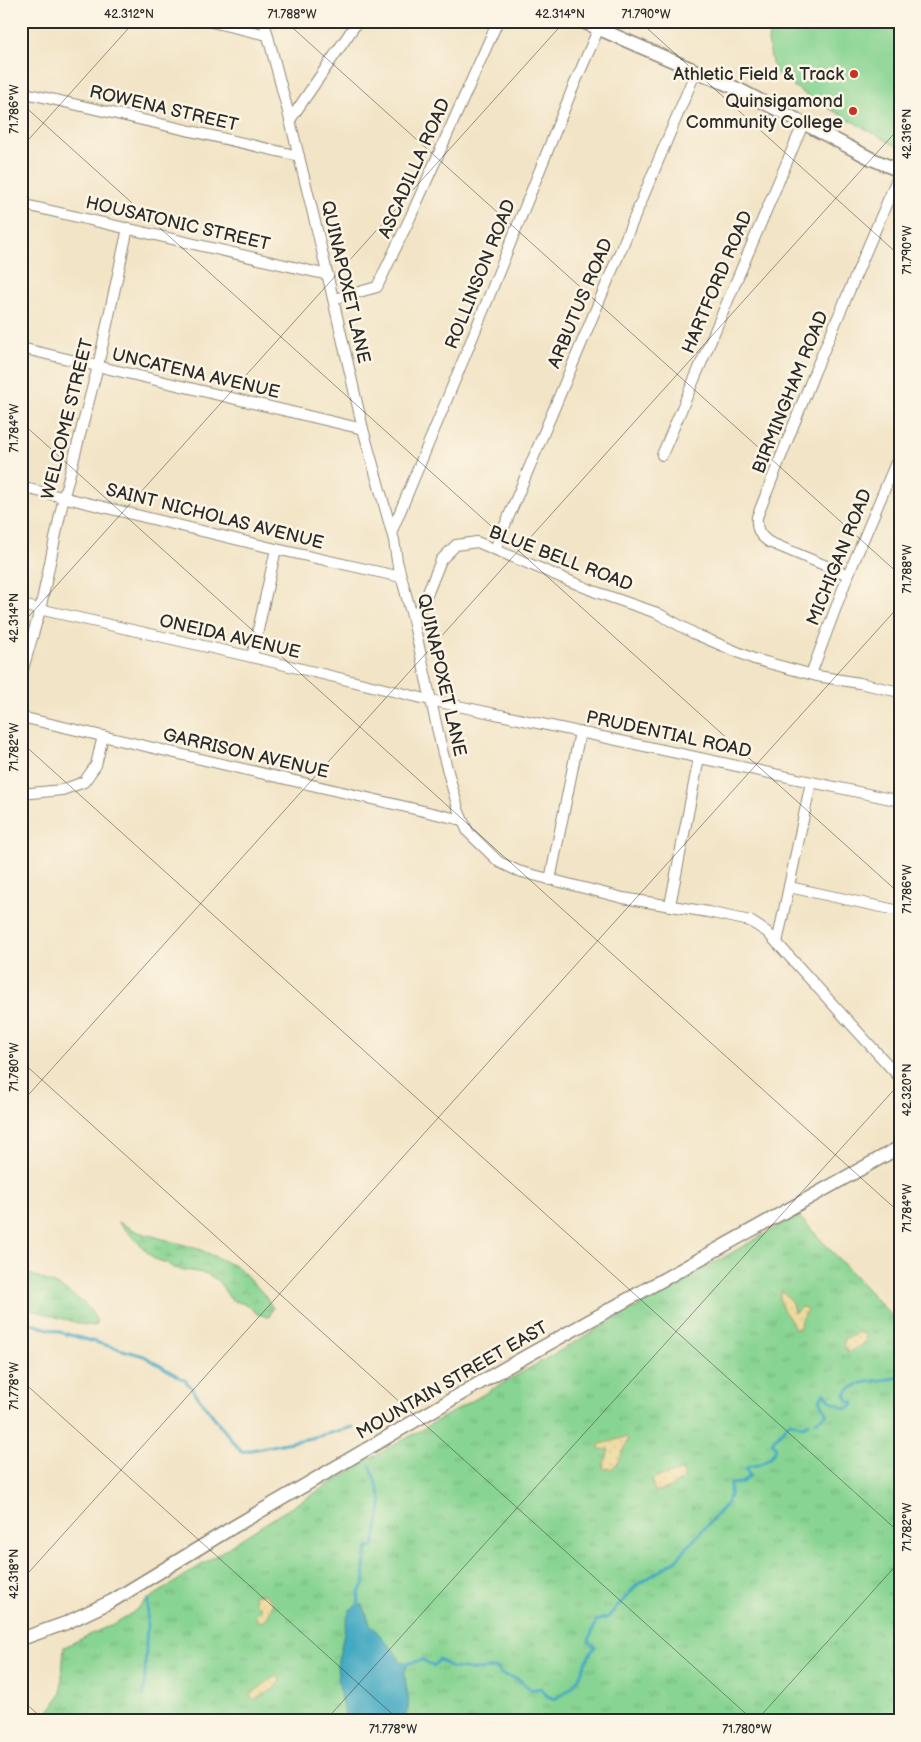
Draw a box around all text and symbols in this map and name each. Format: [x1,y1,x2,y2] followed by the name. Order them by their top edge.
[104,7,154,22] text: 42.312°N
[267,7,317,22] text: 71.788°W
[535,7,585,22] text: 42.314°N
[621,7,671,22] text: 71.790°W
[673,64,844,85] place label: Athletic Field & Track
[848,68,860,80] marker: Athletic Field & Track
[87,81,240,136] street label: ROWENA STREET
[7,84,22,134] text: 71.786°W
[686,91,843,133] place label: Quinsigamond Community College
[374,95,455,241] street label: ASCADILLA ROAD
[847,105,859,117] marker: Quinsigamond Community College
[900,109,915,159] text: 42.316°N
[84,192,272,255] street label: HOUSATONIC STREET
[441,196,520,352] street label: ROLLINSON ROAD
[317,199,374,366] street label: QUINAPOXET LANE
[678,208,757,357] street label: HARTFORD ROAD
[900,225,915,275] text: 71.790°W
[544,235,617,371] street label: ARBUTUS ROAD
[748,308,833,477] street label: BIRMINGHAM ROAD
[37,336,98,502] street label: WELCOME STREET
[110,344,282,403] street label: UNCATENA AVENUE
[7,403,22,453] text: 71.784°W
[104,479,326,554] street label: SAINT NICHOLAS AVENUE
[803,486,876,629] street label: MICHIGAN ROAD
[486,521,636,596] street label: BLUE BELL ROAD
[900,544,915,594] text: 71.788°W
[413,592,470,759] street label: QUINAPOXET LANE
[7,593,22,643] text: 42.314°N
[157,610,303,663] street label: ONEIDA AVENUE
[584,707,753,762] street label: PRUDENTIAL ROAD
[7,722,22,771] text: 71.782°W
[161,724,331,783] street label: GARRISON AVENUE
[900,864,915,914] text: 71.786°W
[7,1042,22,1092] text: 71.780°W
[900,1064,915,1116] text: 42.320°N
[900,1183,915,1233] text: 71.784°W
[353,1317,552,1444] street label: MOUNTAIN STREET EAST
[7,1362,22,1410] text: 71.778°W
[900,1502,915,1551] text: 71.782°W
[7,1549,22,1599] text: 42.318°N
[369,1722,417,1737] text: 71.778°W
[722,1722,772,1737] text: 71.780°W

